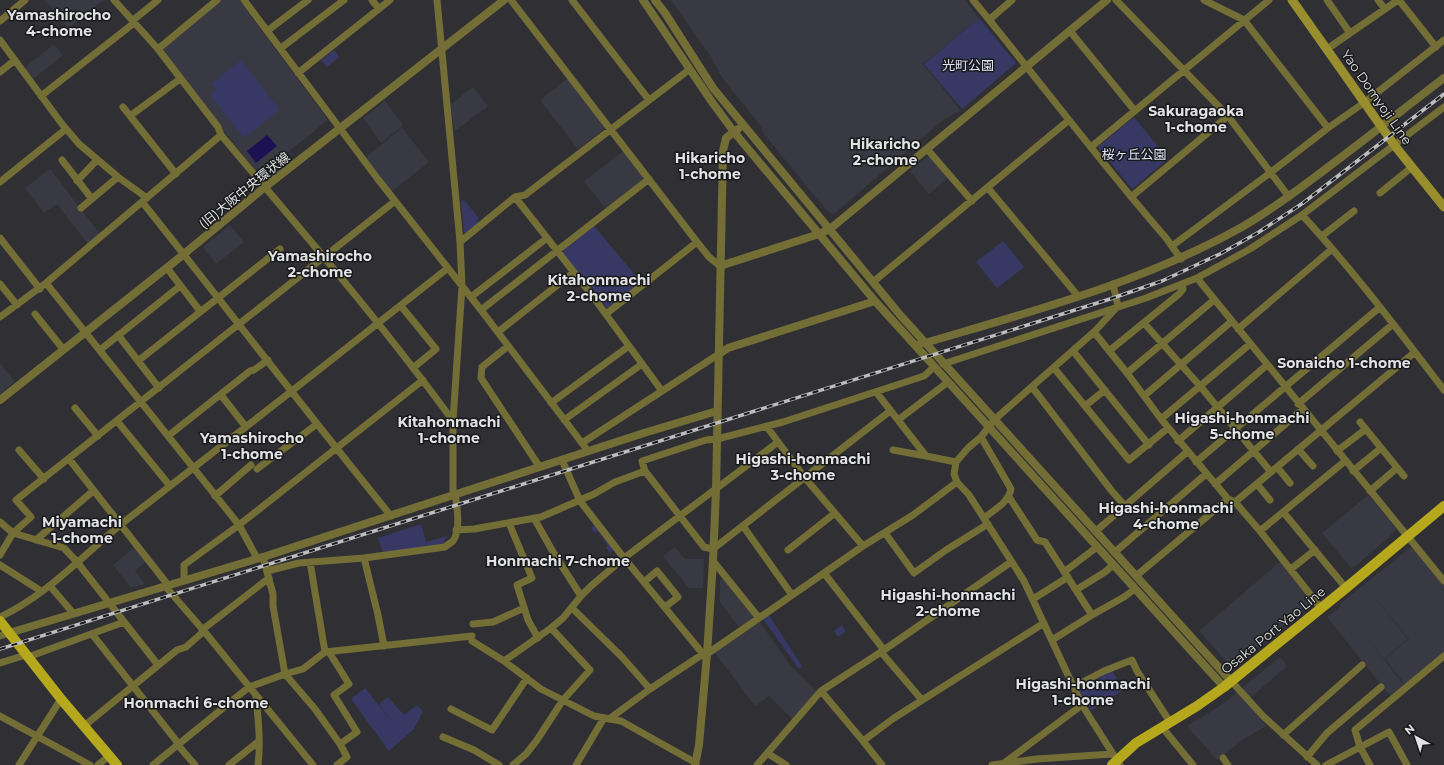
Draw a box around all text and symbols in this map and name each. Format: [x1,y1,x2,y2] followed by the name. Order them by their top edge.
[6,6,111,40] district label: Yamashirocho 4-chome
[1338,46,1416,148] street label: Yao Domyoji Line
[942,57,994,73] park label: 光町公園
[1148,102,1244,136] district label: Sakuragaoka 1-chome
[850,135,920,169] district label: Hikaricho 2-chome
[1101,146,1167,162] park label: 桜ヶ丘公園
[195,148,293,232] street label: (旧)大阪中央環状線
[675,149,745,183] district label: Hikaricho 1-chome
[267,247,372,281] district label: Yamashirocho 2-chome
[547,271,651,305] district label: Kitahonmachi 2-chome
[1277,354,1411,372] district label: Sonaicho 1-chome
[1175,409,1309,443] district label: Higashi-honmachi 5-chome
[397,413,501,447] district label: Kitahonmachi 1-chome
[199,429,304,463] district label: Yamashirocho 1-chome
[736,450,870,484] district label: Higashi-honmachi 3-chome
[1099,499,1233,533] district label: Higashi-honmachi 4-chome
[42,513,122,547] district label: Miyamachi 1-chome
[486,552,630,570] district label: Honmachi 7-chome
[1218,583,1328,677] street label: Osaka Port Yao Line
[881,586,1015,620] district label: Higashi-honmachi 2-chome
[1016,675,1150,709] district label: Higashi-honmachi 1-chome
[124,694,269,712] district label: Honmachi 6-chome
[1396,717,1436,757] north arrow
[1402,721,1417,738] text: N

